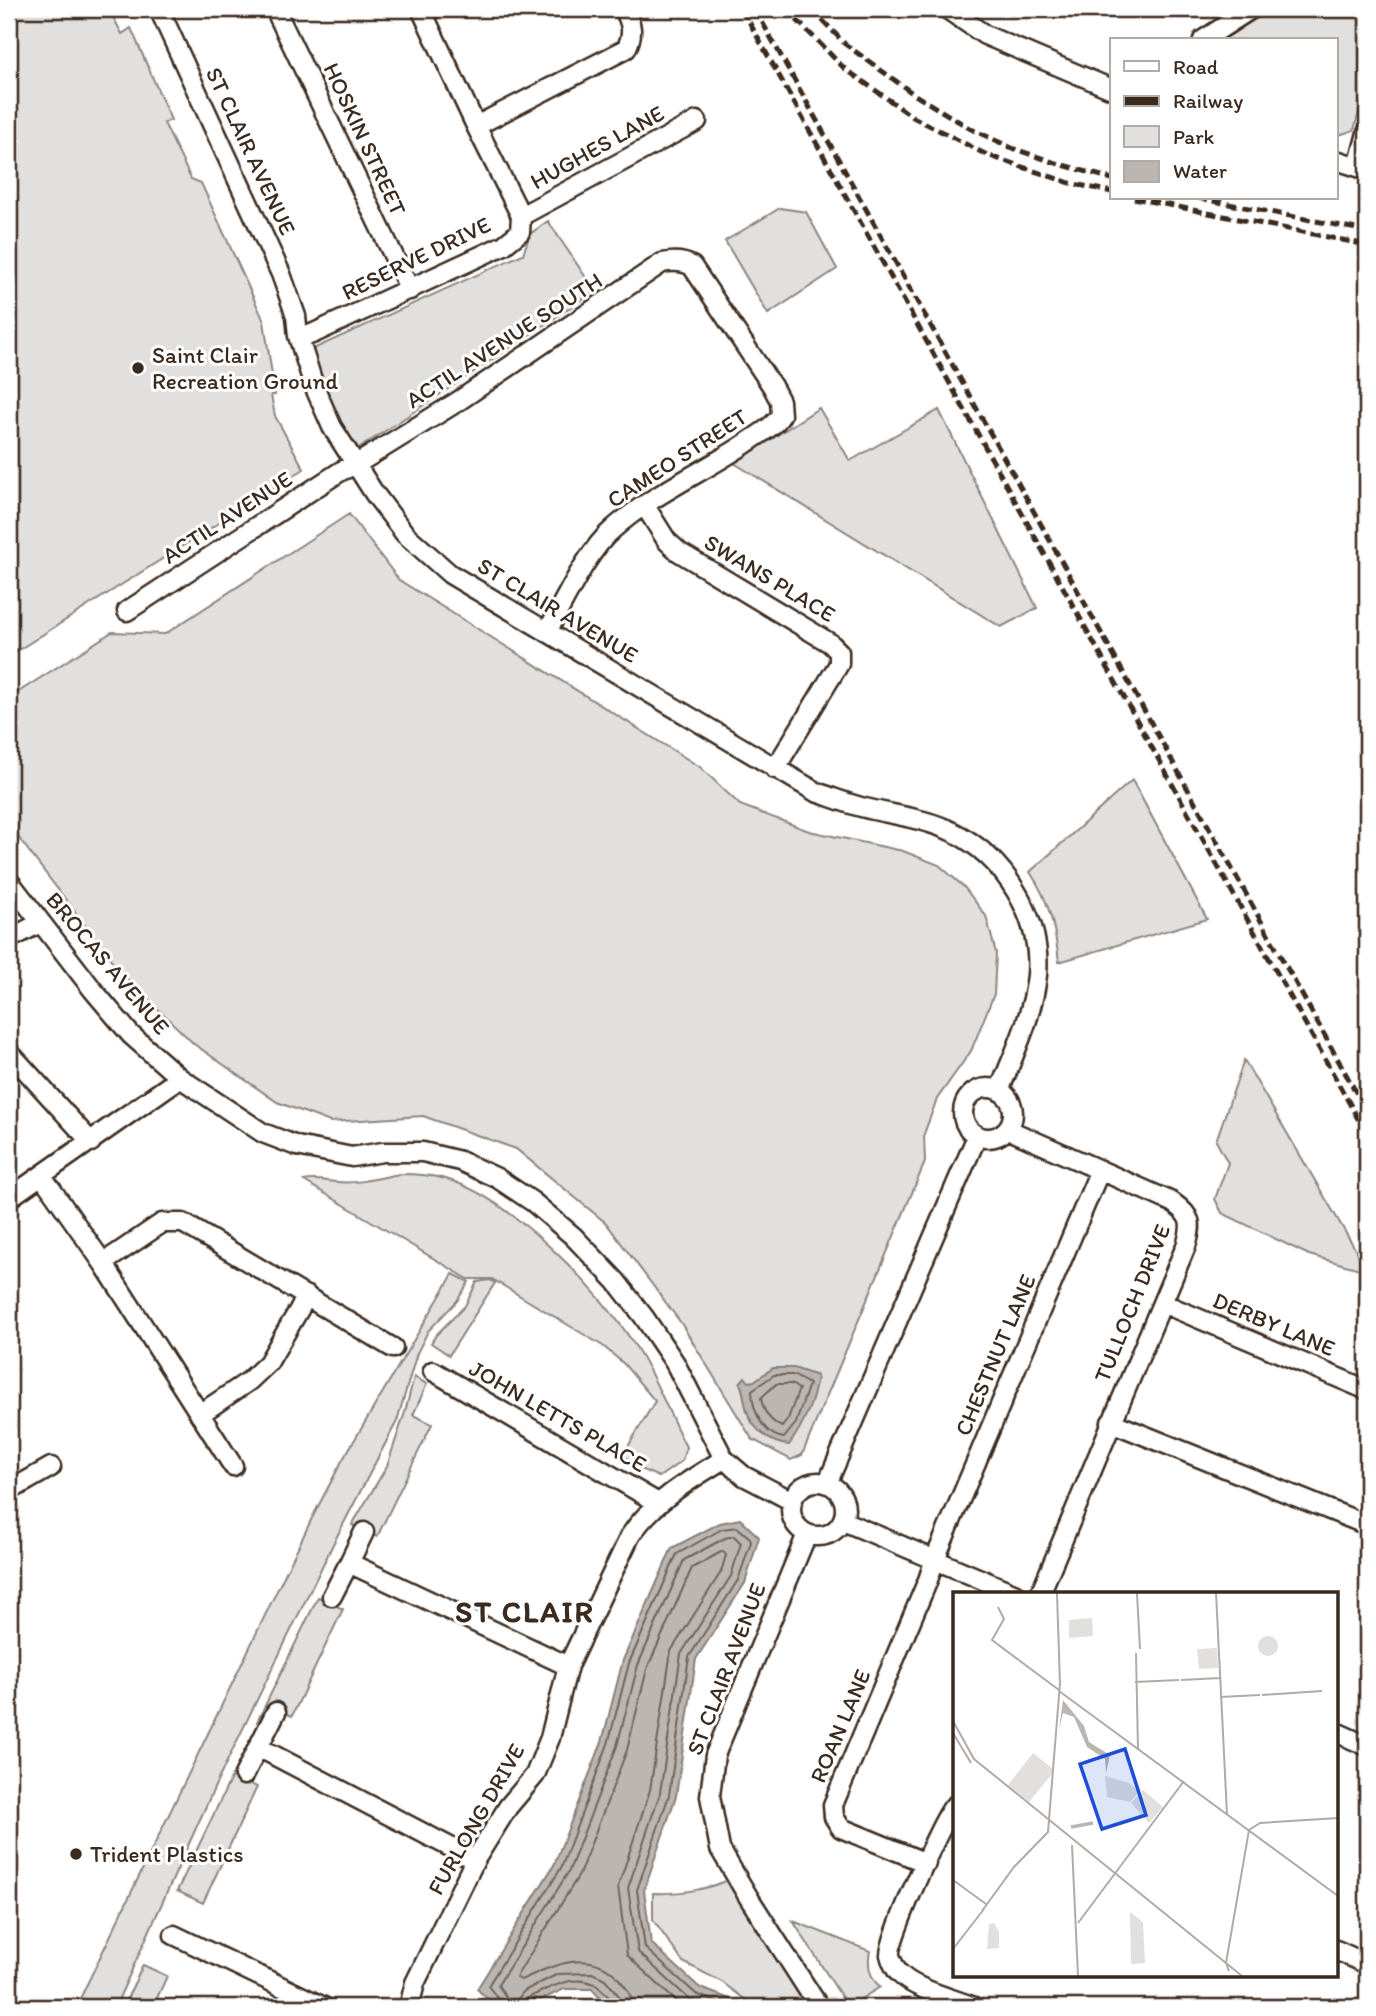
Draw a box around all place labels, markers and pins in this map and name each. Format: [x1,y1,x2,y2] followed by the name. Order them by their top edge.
[152,341,338,395] place label: Saint Clair Recreation Ground
[130,360,146,376] marker: Saint Clair Recreation Ground
[90,1840,244,1868] place label: Trident Plastics
[68,1846,84,1862] marker: Trident Plastics

